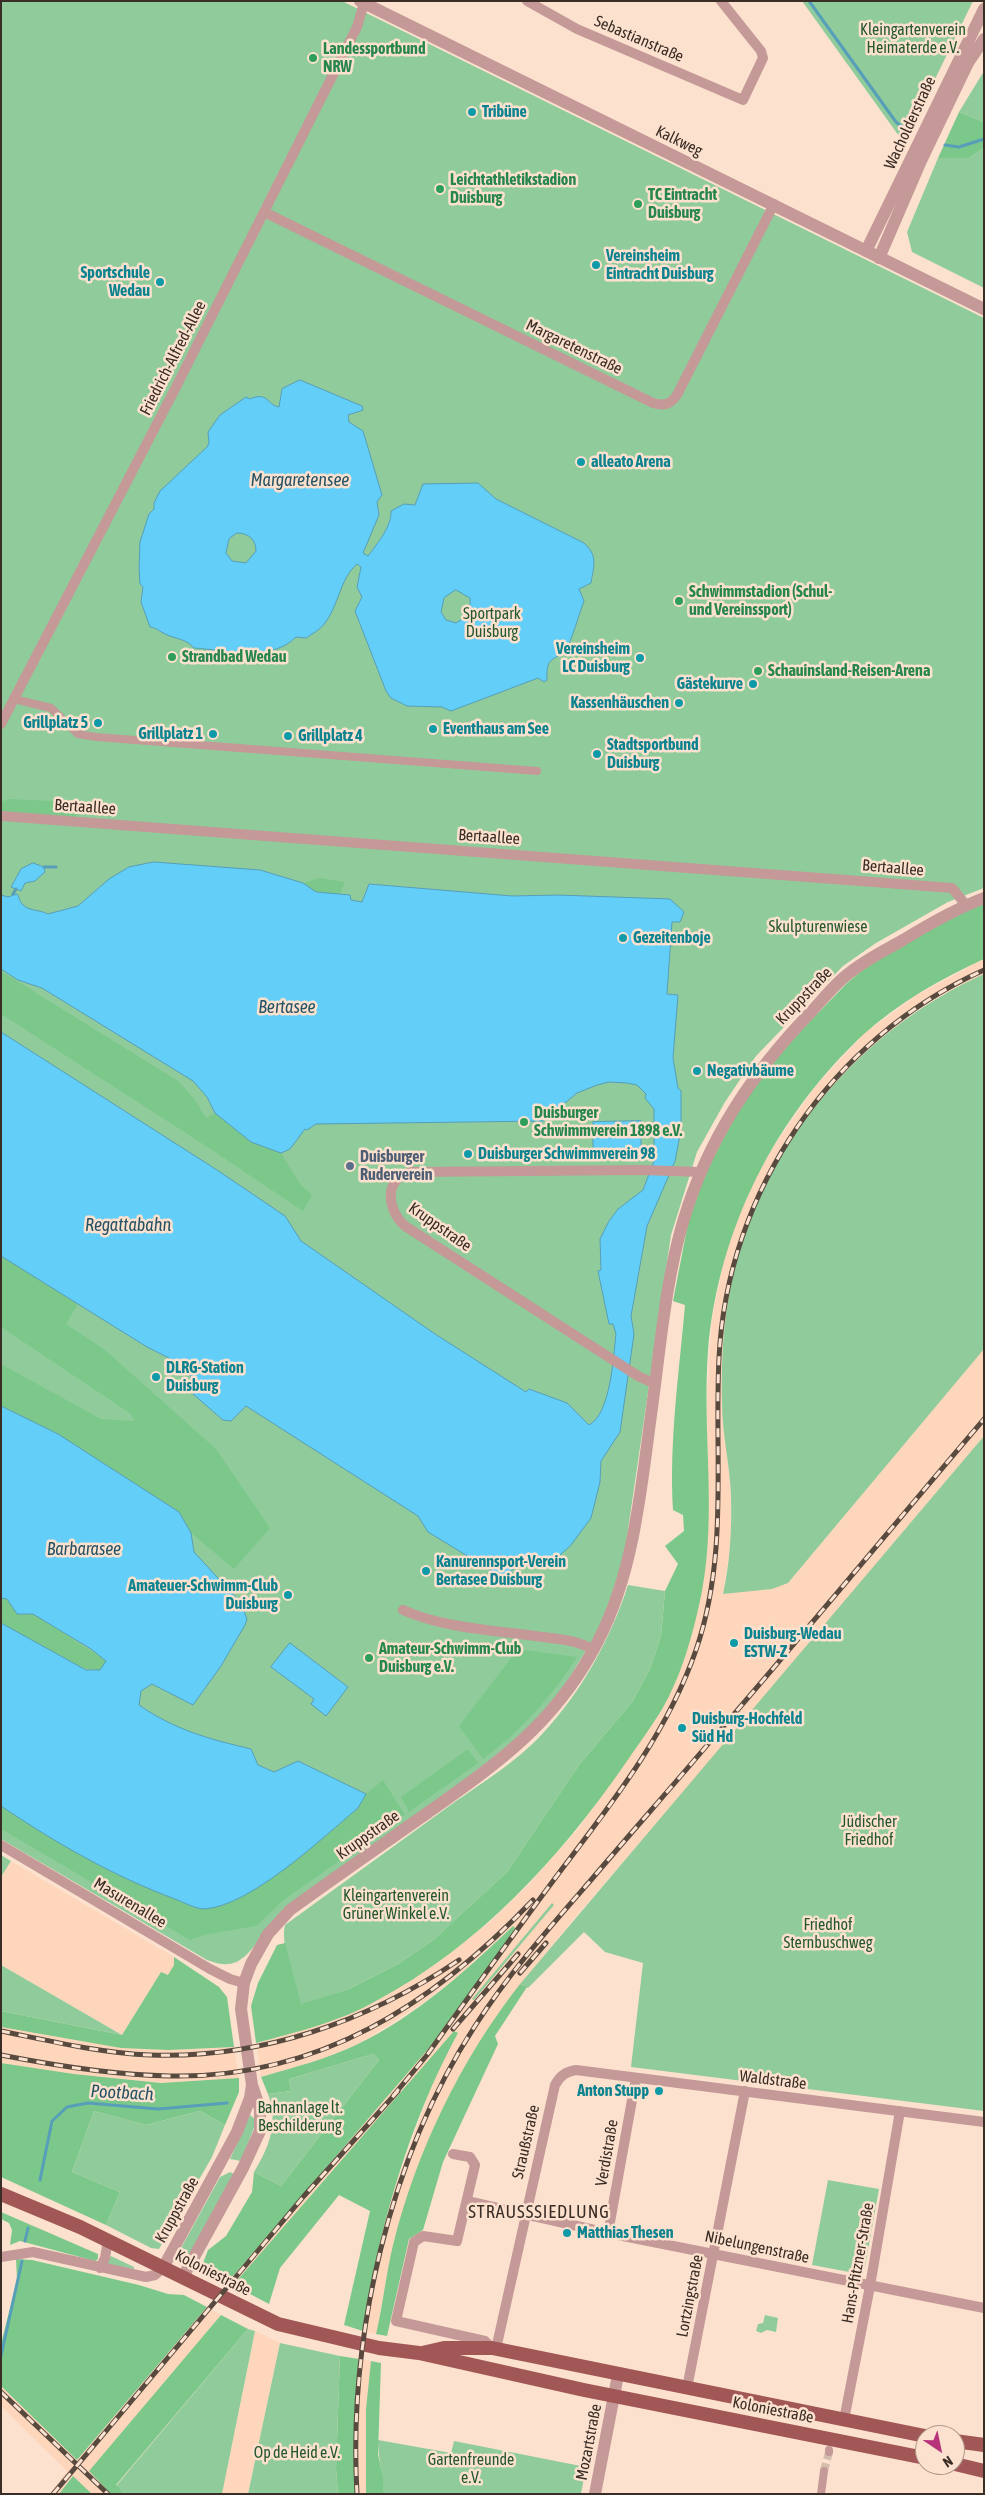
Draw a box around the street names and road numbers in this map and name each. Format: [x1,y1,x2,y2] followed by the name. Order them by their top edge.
[592,12,686,66] street label: Sebastianstraße
[880,73,940,173] street label: Wacholderstraße
[652,121,706,161] street label: Kalkweg
[136,298,210,418] street label: Friedrich-Alfred-Allee
[523,315,625,379] street label: Margaretenstraße
[54,795,116,819] street label: Bertaallee
[458,825,520,849] street label: Bertaallee
[861,856,925,880] street label: Bertaallee
[772,963,836,1029] street label: Kruppstraße
[405,1198,475,1256] street label: Kruppstraße
[333,1806,403,1864] street label: Kruppstraße
[90,1874,170,1932] street label: Masurenallee
[739,2066,807,2094] street label: Waldstraße
[508,2103,544,2181] street label: Straußstraße
[592,2118,622,2188] street label: Verdistraße
[151,2174,203,2246] street label: Kruppstraße
[838,2201,878,2325] street label: Hans-Pfitzner-Straße
[703,2227,811,2267] street label: Nibelungenstraße
[172,2246,254,2300] street label: Koloniestraße
[673,2253,707,2339] street label: Lortzingstraße
[731,2393,815,2427] street label: Koloniestraße
[572,2402,606,2482] street label: Mozartstraße

